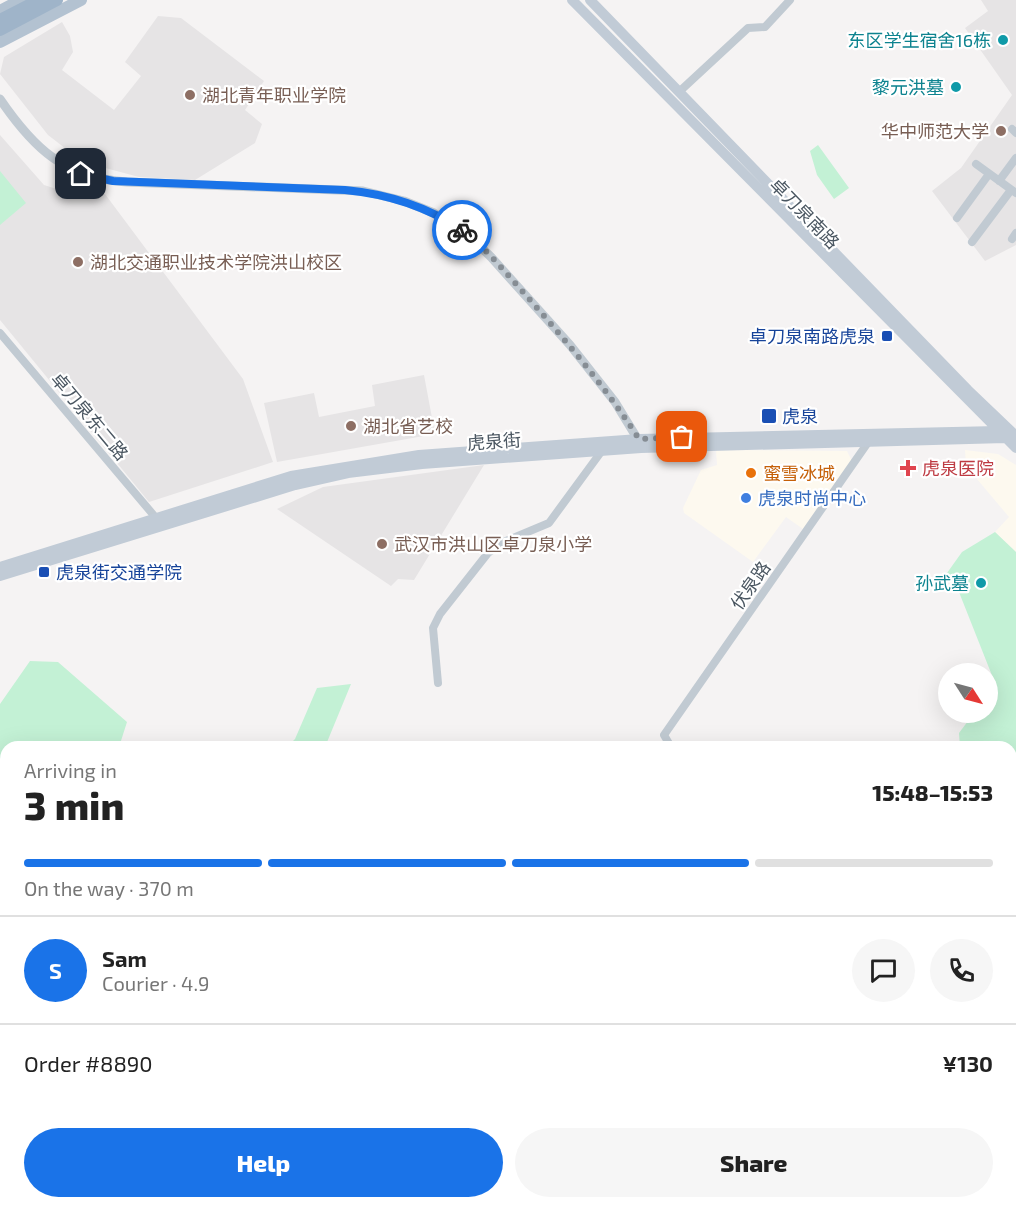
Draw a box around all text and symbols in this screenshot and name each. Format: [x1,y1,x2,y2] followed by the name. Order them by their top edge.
[848,29,991,51] place label: 东区学生宿舍16栋
[996,33,1010,47] marker: 东区学生宿舍16栋
[872,76,944,98] place label: 黎元洪墓
[949,80,963,94] marker: 黎元洪墓
[202,84,346,106] place label: 湖北青年职业学院
[183,88,197,102] marker: 湖北青年职业学院
[881,120,989,142] place label: 华中师范大学
[994,124,1008,138] marker: 华中师范大学
[55,148,106,199] pin
[64,157,97,190] icon: home
[766,173,844,253] street label: 卓刀泉南路
[432,200,492,260] courier
[446,214,479,247] icon: bike
[90,251,342,273] place label: 湖北交通职业技术学院洪山校区
[71,255,85,269] marker: 湖北交通职业技术学院洪山校区
[749,325,875,347] place label: 卓刀泉南路虎泉
[880,329,894,343] marker: 卓刀泉南路虎泉
[47,368,133,464] street label: 卓刀泉东二路
[782,405,818,427] place label: 虎泉
[760,407,778,425] marker: 虎泉
[656,411,707,462] pin
[363,415,453,437] place label: 湖北省艺校
[344,419,358,433] marker: 湖北省艺校
[665,420,698,453] icon: bag
[466,428,522,454] street label: 虎泉街
[922,457,994,479] place label: 虎泉医院
[899,459,917,477] marker: 虎泉医院
[763,462,835,484] place label: 蜜雪冰城
[744,466,758,480] marker: 蜜雪冰城
[758,487,866,509] place label: 虎泉时尚中心
[739,491,753,505] marker: 虎泉时尚中心
[394,533,592,555] place label: 武汉市洪山区卓刀泉小学
[375,537,389,551] marker: 武汉市洪山区卓刀泉小学
[726,557,774,613] street label: 伏泉路
[56,561,182,583] place label: 虎泉街交通学院
[37,565,51,579] marker: 虎泉街交通学院
[915,572,969,594] place label: 孙武墓
[974,576,988,590] marker: 孙武墓
[938,663,998,723] north arrow
[938,663,998,723] map controls
[24,758,117,782] text: Arriving in
[872,779,993,805] text: 15:48–15:53
[24,781,124,828] text: 3 min
[24,876,194,900] text: On the way · 370 m
[852,939,915,1002] button: chat
[930,939,993,1002] button: phone
[102,945,147,971] text: Sam
[49,957,62,983] text: S
[102,971,209,995] text: Courier · 4.9
[24,1050,153,1076] text: Order #8890
[943,1050,993,1076] text: ¥130
[24,1128,503,1197] button: Help
[515,1128,993,1197] button: Share

